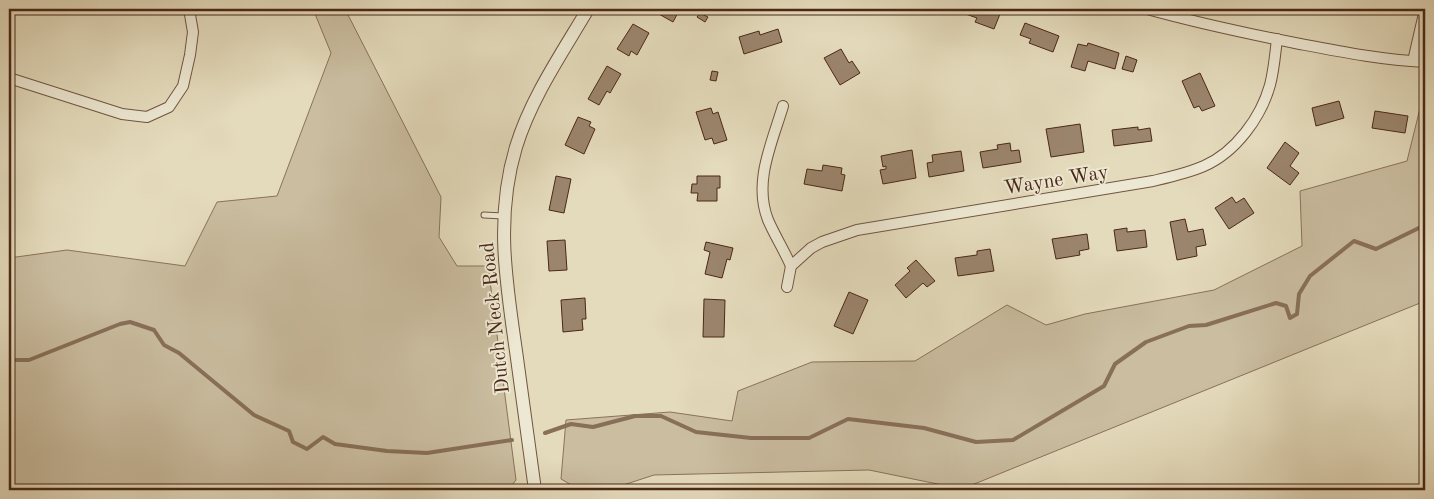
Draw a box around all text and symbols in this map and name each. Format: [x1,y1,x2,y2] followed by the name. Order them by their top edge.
[1003,163,1110,199] street label: Wayne Way
[478,241,514,395] street label: Dutch Neck Road

